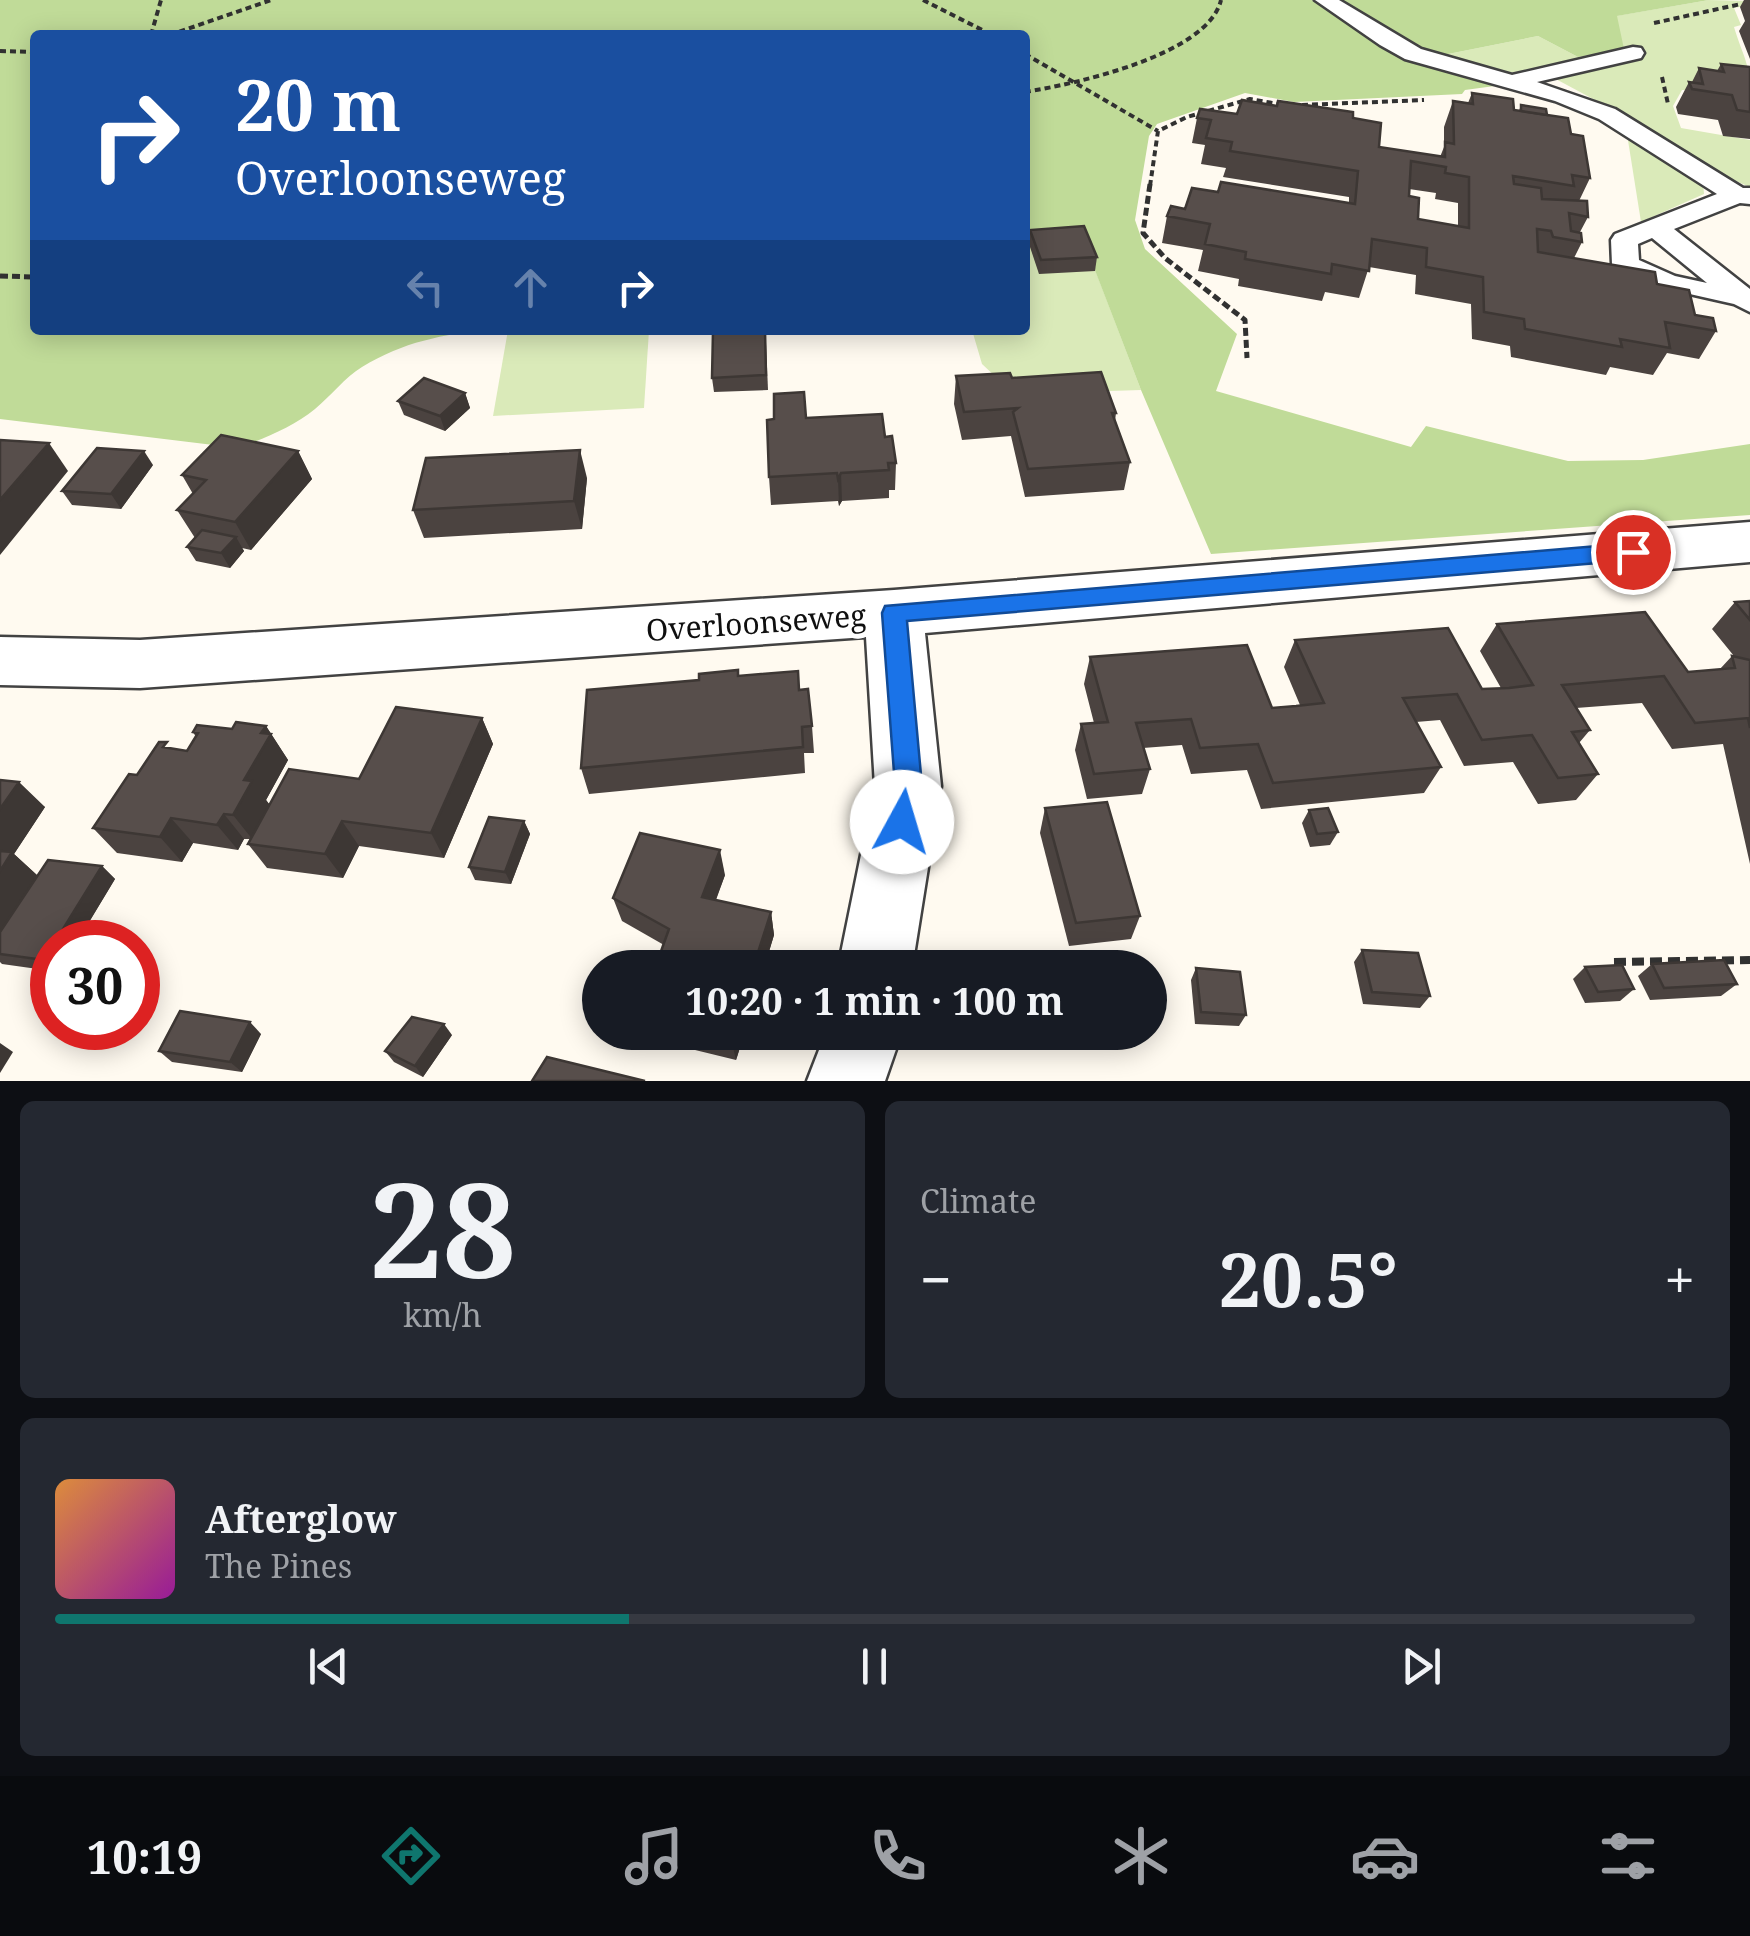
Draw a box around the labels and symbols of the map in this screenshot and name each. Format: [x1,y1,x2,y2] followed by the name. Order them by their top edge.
[1591,510,1676,595] pin
[644,594,868,650] street label: Overloonseweg
[850,770,954,874] position arrow
[30,920,160,1050] speed limit sign: 30

